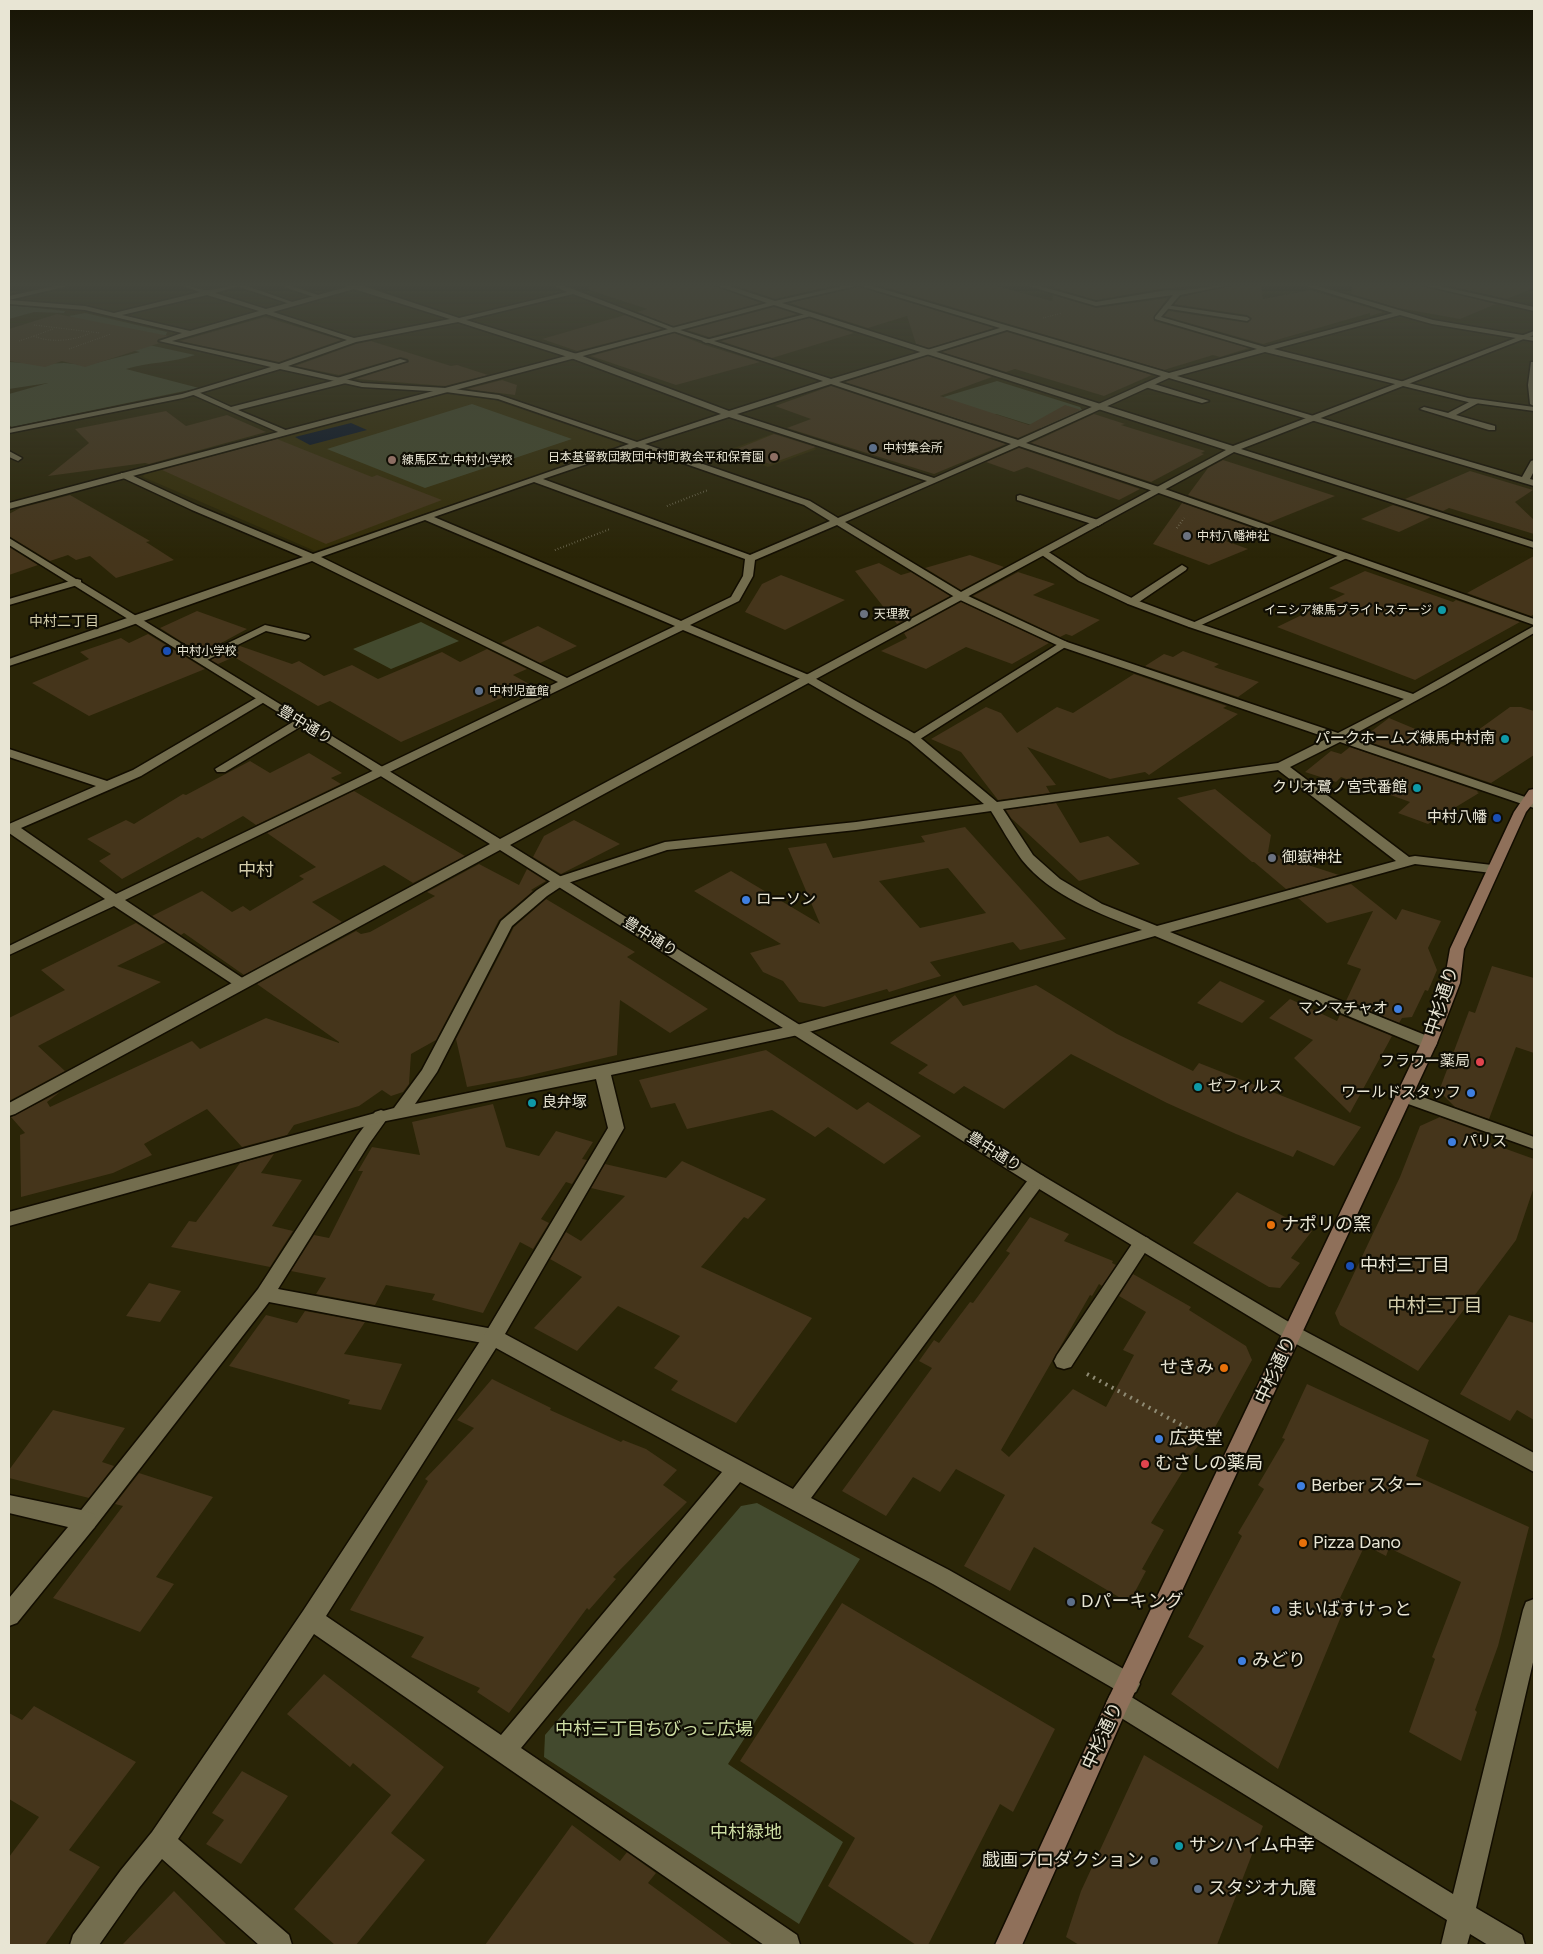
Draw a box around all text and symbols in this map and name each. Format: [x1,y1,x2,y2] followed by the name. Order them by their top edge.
[883,441,943,455] place label: 中村集会所
[867,442,879,454] marker: 中村集会所
[548,450,764,464] place label: 日本基督教団教団中村町教会平和保育園
[768,451,780,463] marker: 日本基督教団教団中村町教会平和保育園
[402,453,513,467] place label: 練馬区立 中村小学校
[386,454,398,466] marker: 練馬区立 中村小学校
[1197,529,1269,543] place label: 中村八幡神社
[1181,530,1193,542] marker: 中村八幡神社
[1264,603,1432,617] place label: イニシア練馬ブライトステージ
[1436,604,1448,616] marker: イニシア練馬ブライトステージ
[874,607,910,621] place label: 天理教
[858,608,870,620] marker: 天理教
[29,614,99,630] district label: 中村二丁目
[177,644,237,658] place label: 中村小学校
[161,645,173,657] marker: 中村小学校
[489,684,549,698] place label: 中村児童館
[473,685,485,697] marker: 中村児童館
[275,702,335,748] street label: 豊中通り
[1315,730,1495,748] place label: パークホームズ練馬中村南
[1499,733,1511,745] marker: パークホームズ練馬中村南
[1272,779,1407,797] place label: クリオ鷺ノ宮弐番館
[1411,782,1423,794] marker: クリオ鷺ノ宮弐番館
[1427,809,1487,827] place label: 中村八幡
[1491,812,1503,824] marker: 中村八幡
[1282,849,1342,867] place label: 御嶽神社
[1266,852,1278,864] marker: 御嶽神社
[238,860,274,882] district label: 中村
[756,891,816,909] place label: ローソン
[740,894,752,906] marker: ローソン
[620,913,680,961] street label: 豊中通り
[1421,963,1463,1039] street label: 中杉通り
[1298,1000,1388,1018] place label: マンマチャオ
[1392,1003,1404,1015] marker: マンマチャオ
[1380,1053,1470,1071] place label: フラワー薬局
[1474,1056,1486,1068] marker: フラワー薬局
[1208,1078,1283,1096] place label: ゼフィルス
[1192,1081,1204,1093] marker: ゼフィルス
[1341,1084,1461,1102] place label: ワールドスタッフ
[1465,1087,1477,1099] marker: ワールドスタッフ
[542,1094,587,1112] place label: 良弁塚
[526,1097,538,1109] marker: 良弁塚
[964,1128,1024,1176] street label: 豊中通り
[1462,1133,1507,1151] place label: パリス
[1446,1136,1458,1148] marker: パリス
[1281,1214,1371,1236] place label: ナポリの窯
[1265,1219,1277,1231] marker: ナポリの窯
[1360,1255,1450,1277] place label: 中村三丁目
[1344,1260,1356,1272] marker: 中村三丁目
[1388,1295,1482,1317] district label: 中村三丁目
[1251,1333,1301,1407] street label: 中杉通り
[1160,1357,1214,1379] place label: せきみ
[1218,1362,1230,1374] marker: せきみ
[1169,1428,1223,1450] place label: 広英堂
[1153,1433,1165,1445] marker: 広英堂
[1155,1453,1263,1475] place label: むさしの薬局
[1139,1458,1151,1470] marker: むさしの薬局
[1311,1475,1423,1497] place label: Berber スター
[1295,1480,1307,1492] marker: Berber スター
[1313,1532,1401,1554] place label: Pizza Dano
[1297,1537,1309,1549] marker: Pizza Dano
[1081,1591,1183,1613] place label: Dパーキング
[1065,1596,1077,1608] marker: Dパーキング
[1286,1599,1412,1621] place label: まいばすけっと
[1270,1604,1282,1616] marker: まいばすけっと
[1252,1650,1306,1672] place label: みどり
[1236,1655,1248,1667] marker: みどり
[1078,1699,1128,1773] street label: 中杉通り
[555,1719,753,1741] park label: 中村三丁目ちびっこ広場
[710,1822,782,1844] park label: 中村緑地
[1189,1835,1315,1857] place label: サンハイム中幸
[1173,1840,1185,1852] marker: サンハイム中幸
[982,1850,1144,1872] place label: 戯画プロダクション
[1148,1855,1160,1867] marker: 戯画プロダクション
[1208,1878,1316,1900] place label: スタジオ九魔
[1192,1883,1204,1895] marker: スタジオ九魔

